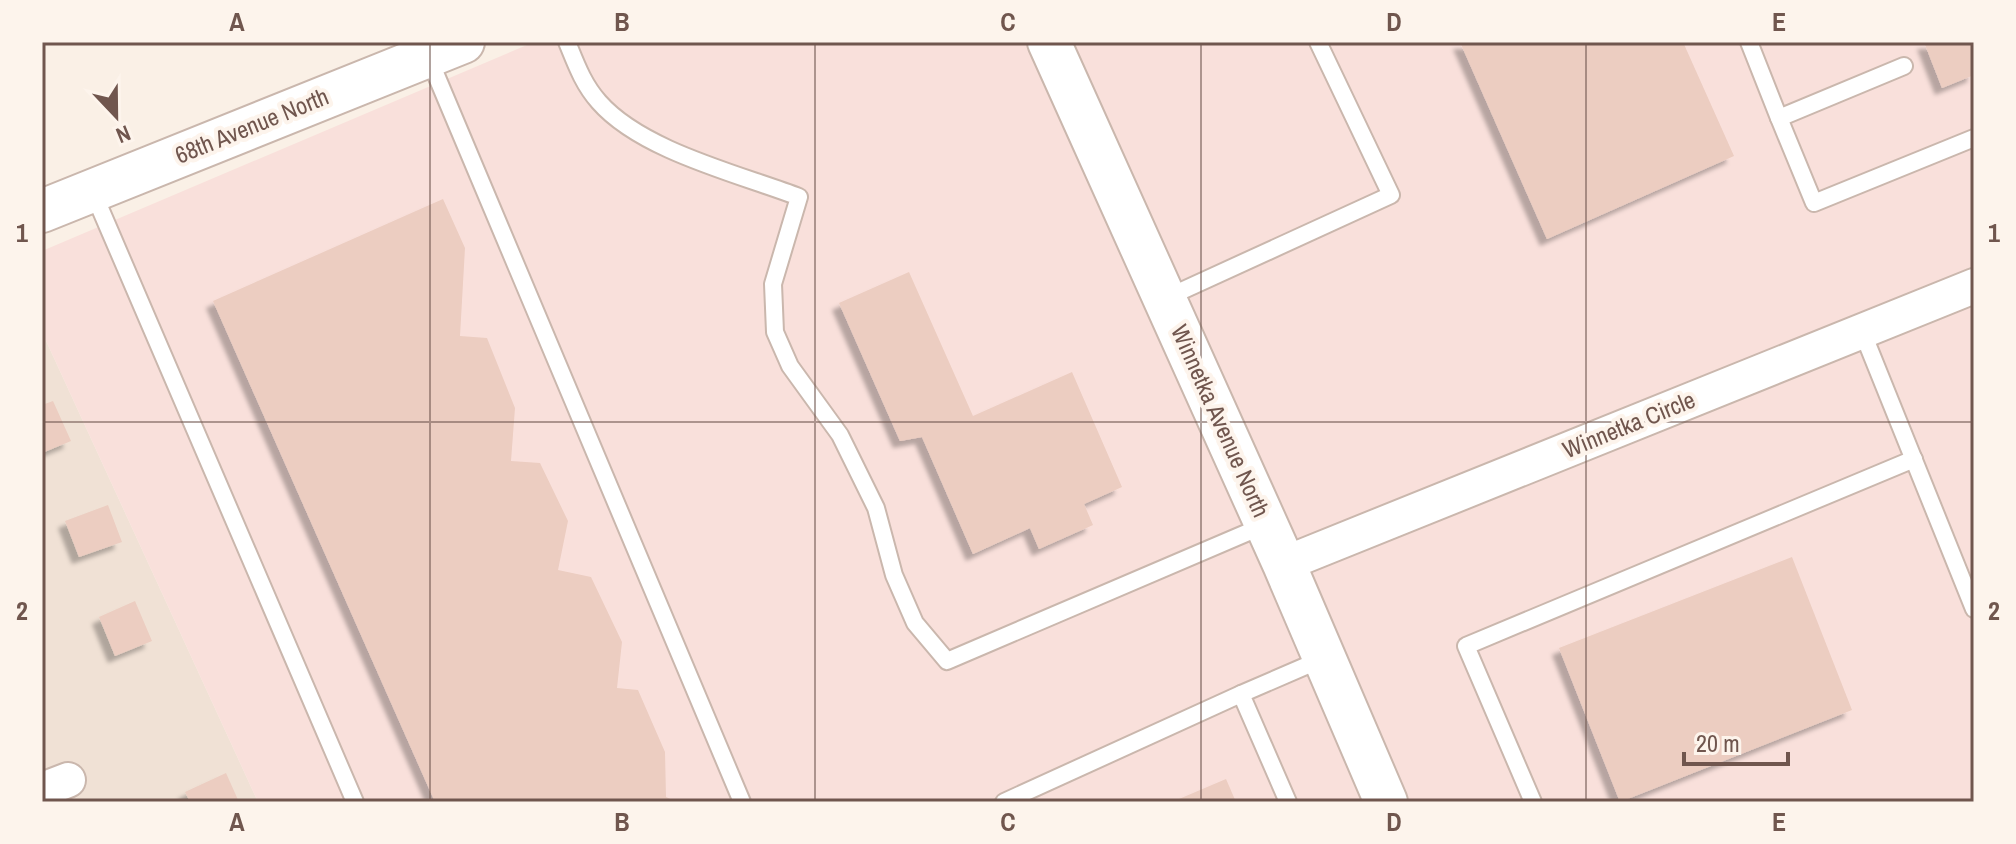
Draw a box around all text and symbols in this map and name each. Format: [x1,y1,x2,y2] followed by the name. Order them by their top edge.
[229,4,245,39] text: A
[614,4,630,39] text: B
[1000,4,1016,39] text: C
[1386,4,1402,39] text: D
[1772,4,1786,39] text: E
[76,76,156,156] north arrow
[170,80,333,170] street label: 68th Avenue North
[112,118,135,151] text: N
[16,215,28,250] text: 1
[1988,215,2000,250] text: 1
[1164,319,1278,522] street label: Winnetka Avenue North
[1558,383,1700,465] street label: Winnetka Circle
[16,593,28,628] text: 2
[1988,593,2000,628] text: 2
[1684,716,1788,766] scale bar
[1696,727,1740,759] text: 20 m
[229,804,245,839] text: A
[614,804,630,839] text: B
[1000,804,1016,839] text: C
[1386,804,1402,839] text: D
[1772,804,1786,839] text: E

